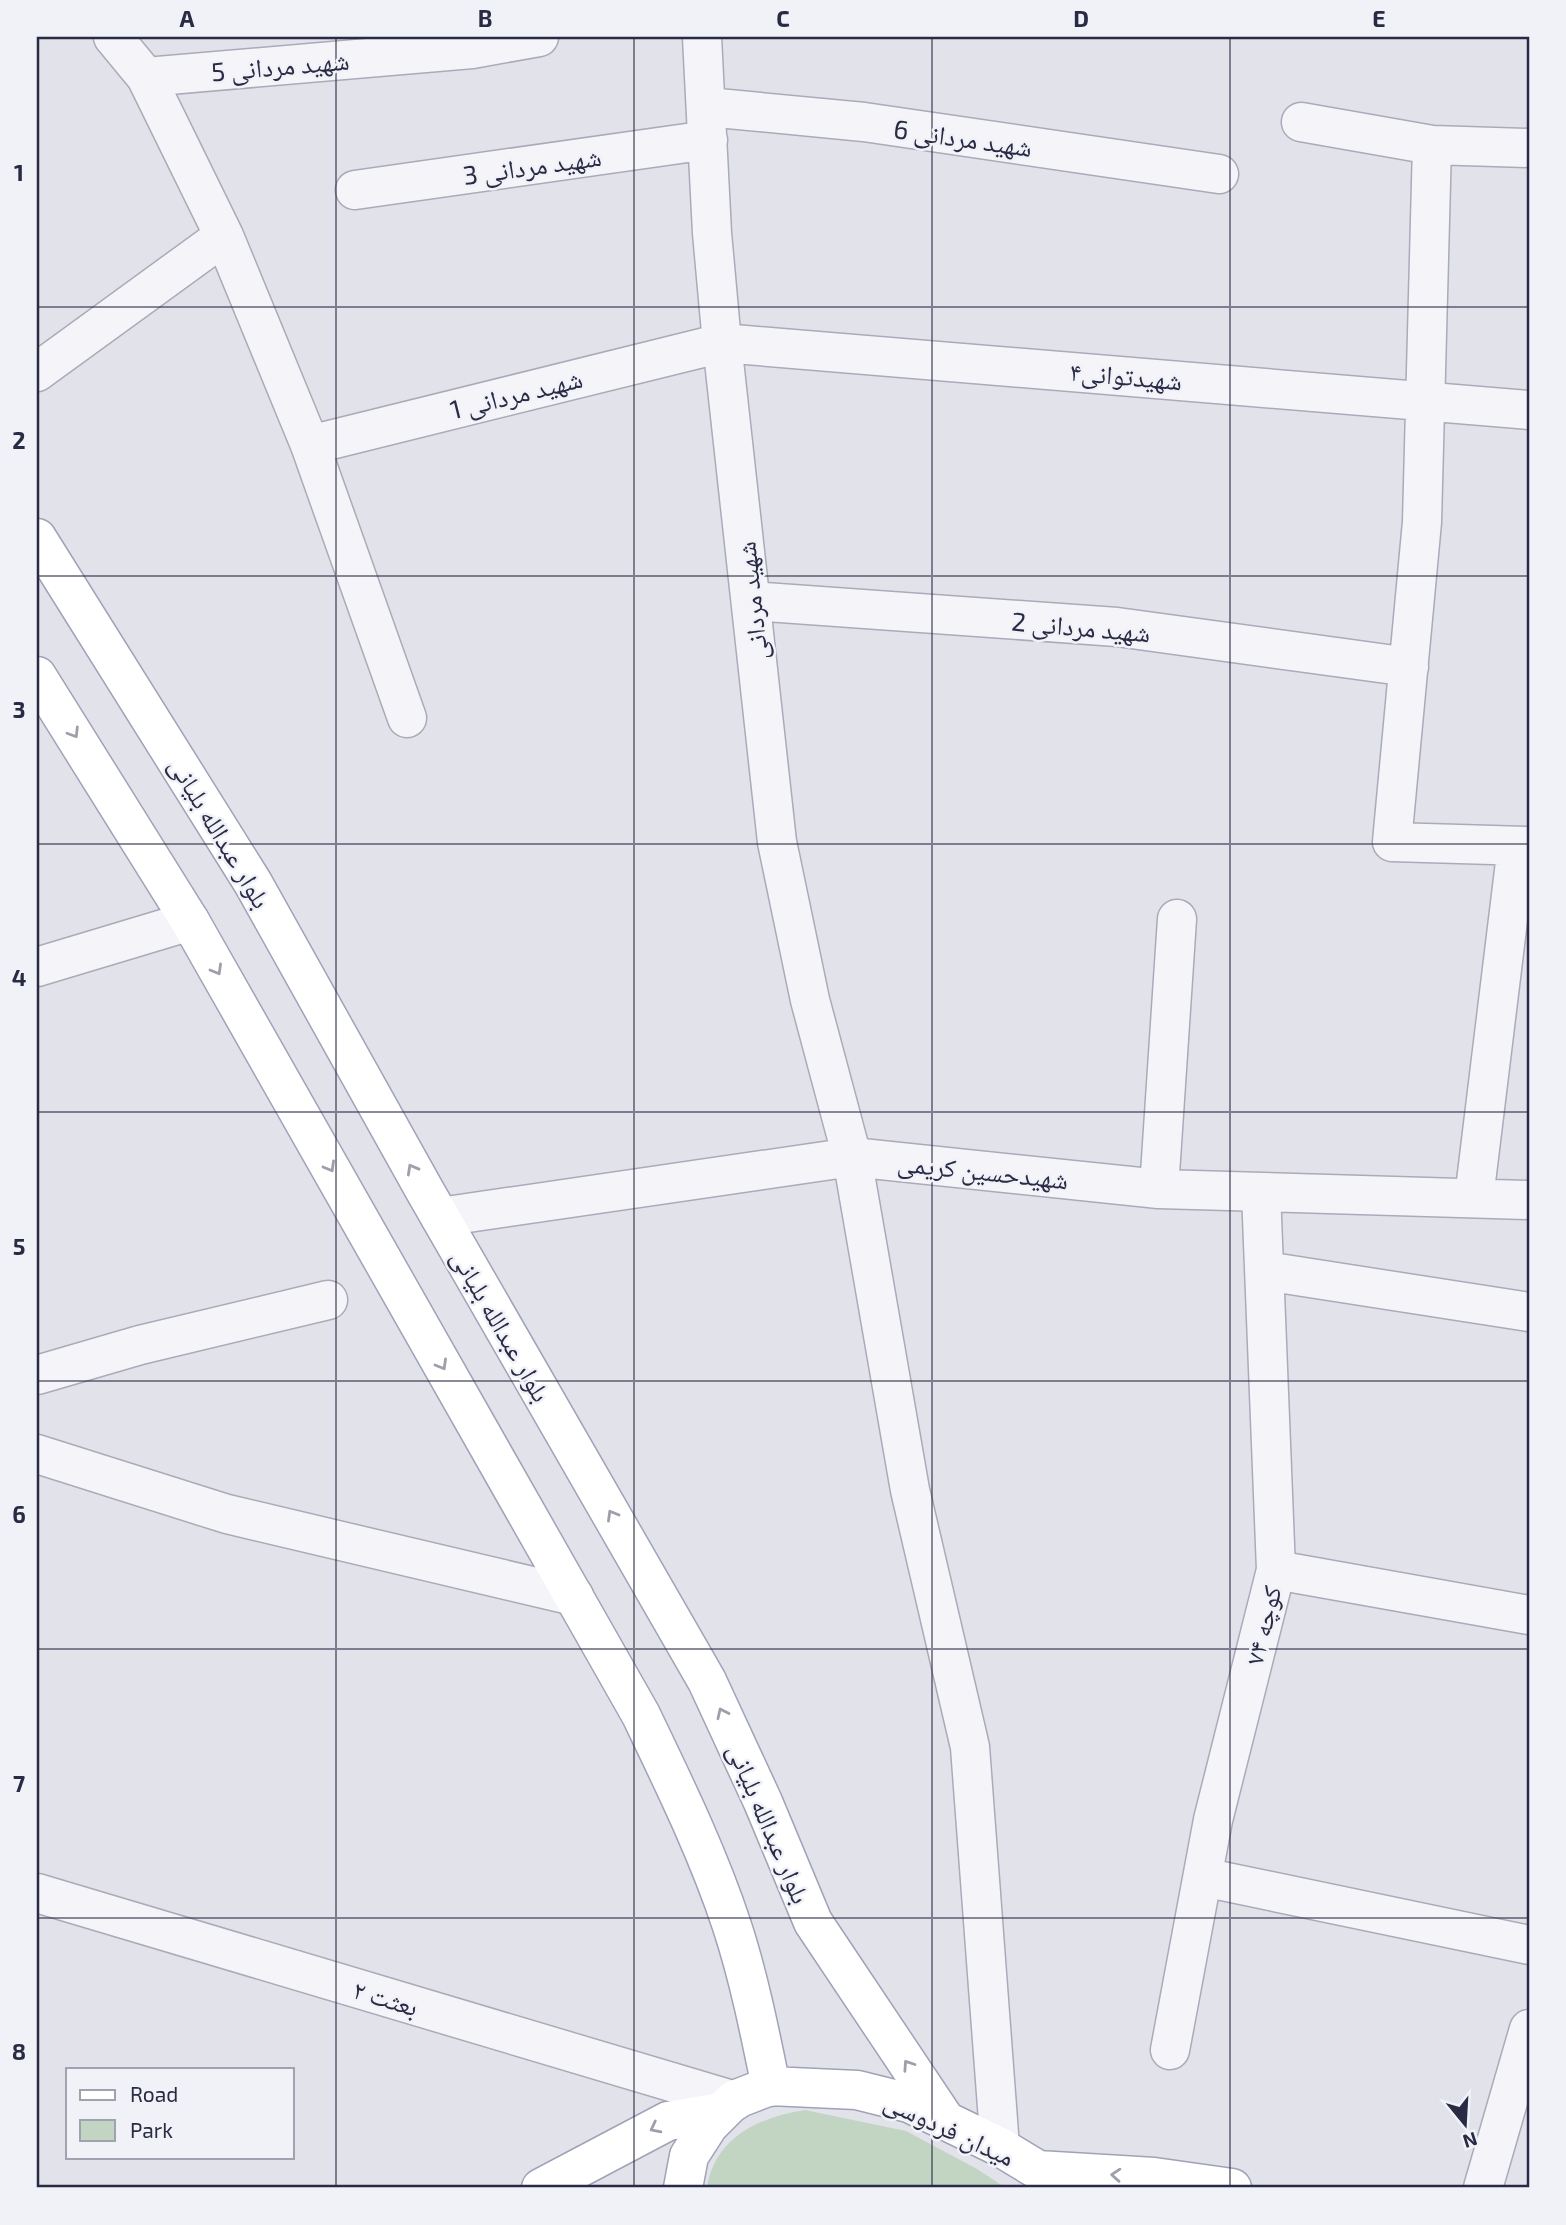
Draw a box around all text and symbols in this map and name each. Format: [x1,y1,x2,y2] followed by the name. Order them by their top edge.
[179,4,195,32] text: A
[478,4,492,32] text: B
[776,4,790,32] text: C
[1073,4,1089,32] text: D
[1372,4,1386,32] text: E
[210,44,351,88] street label: شهید مردانی 5
[891,112,1034,164] street label: شهید مردانی 6
[461,140,603,192] street label: شهید مردانی 3
[14,158,24,186] text: 1
[1068,355,1183,397] street label: شهیدتوانی۴
[447,362,586,426] street label: شهید مردانی 1
[12,426,26,454] text: 2
[729,540,775,662] street label: شهید مردانی
[1010,604,1152,650] street label: شهید مردانی 2
[12,695,26,723] text: 3
[65,726,78,739] one-way arrow
[162,751,278,914] street label: بلوار عبدالله بلیانی
[209,962,222,975] one-way arrow
[12,963,26,991] text: 4
[896,1146,1070,1196] street label: شهیدحسین کریمی
[322,1160,335,1173] one-way arrow
[407,1164,421,1176] one-way arrow
[13,1232,25,1260] text: 5
[444,1243,558,1408] street label: بلوار عبدالله بلیانی
[434,1358,447,1370] one-way arrow
[12,1500,26,1528] text: 6
[607,1509,620,1522] one-way arrow
[1237,1582,1288,1668] street label: کوچه ۷۴
[716,1708,730,1721] one-way arrow
[721,1738,818,1908] street label: بلوار عبدالله بلیانی
[13,1769,25,1797] text: 7
[350,1973,422,2022] street label: بعثت ۲
[12,2037,26,2065] text: 8
[903,2059,916,2072] one-way arrow
[66,2068,294,2158] legend
[130,2081,178,2106] text: Road
[879,2084,1020,2173] street label: میدان فردوسی
[1430,2088,1500,2158] north arrow
[130,2117,173,2142] text: Park
[650,2119,663,2133] one-way arrow
[1460,2128,1480,2154] text: N
[1110,2168,1121,2183] one-way arrow

